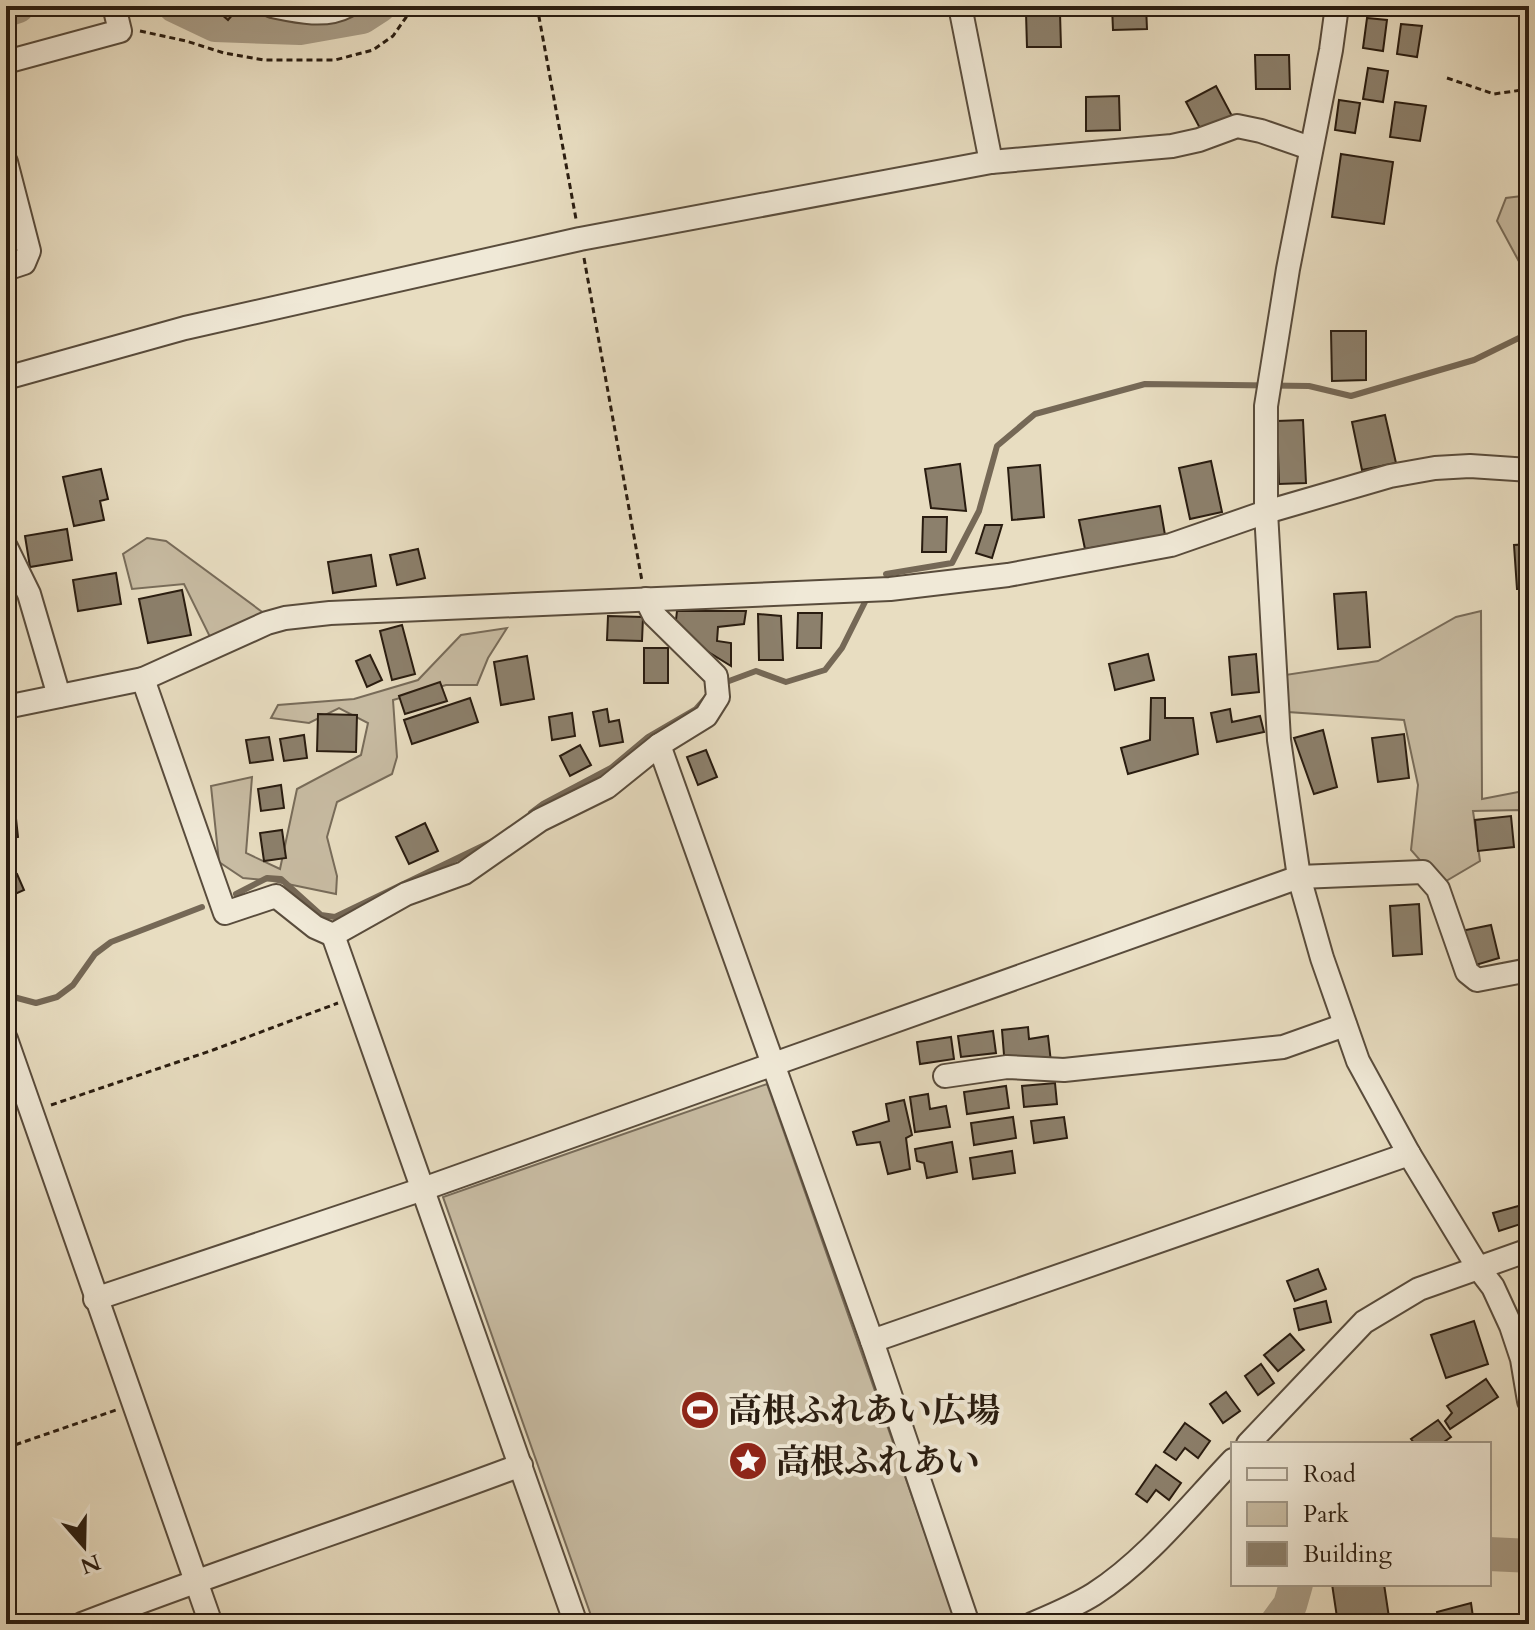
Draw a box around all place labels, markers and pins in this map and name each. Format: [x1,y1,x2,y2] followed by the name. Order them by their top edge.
[728,1388,1000,1434] place label: 高根ふれあい広場
[679,1389,721,1431] sports icon: 高根ふれあい広場
[776,1439,980,1485] place label: 高根ふれあい
[727,1440,769,1482] place icon: 高根ふれあい

